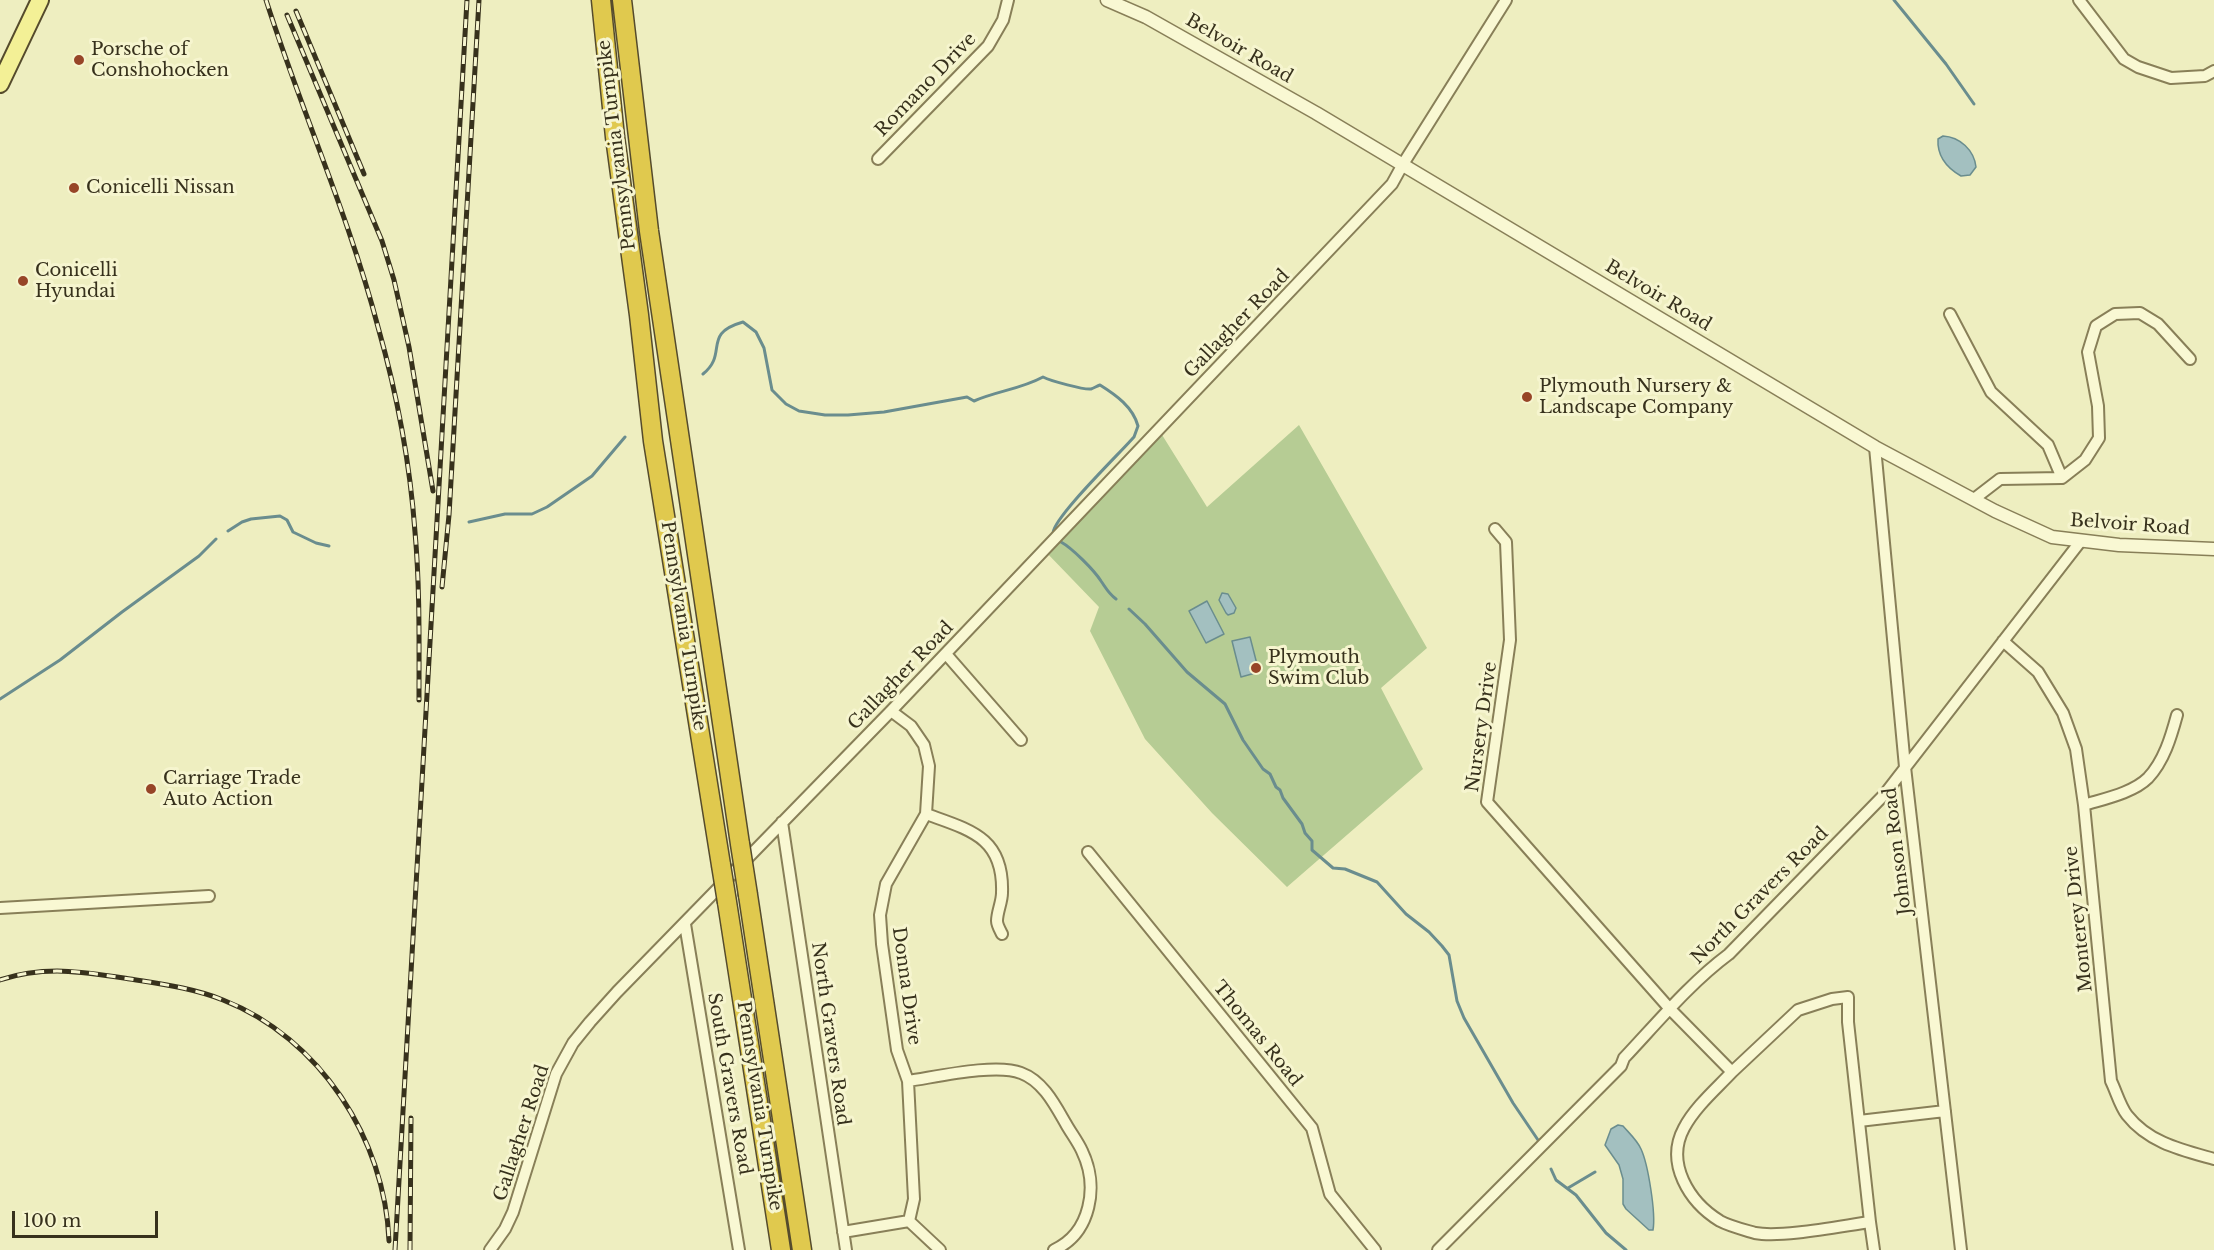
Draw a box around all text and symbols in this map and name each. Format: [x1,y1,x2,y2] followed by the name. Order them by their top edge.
[1182,10,1296,88] street label: Belvoir Road
[871,29,981,141] street label: Romano Drive
[593,38,641,252] street label: Pennsylvania Turnpike
[91,39,229,82] place label: Porsche of Conshohocken
[72,53,86,67] marker: Porsche of Conshohocken
[86,177,235,199] place label: Conicelli Nissan
[67,181,81,195] marker: Conicelli Nissan
[1601,256,1715,336] street label: Belvoir Road
[35,260,118,302] place label: Conicelli Hyundai
[1180,265,1294,383] street label: Gallagher Road
[16,274,30,288] marker: Conicelli Hyundai
[1539,376,1733,418] place label: Plymouth Nursery & Landscape Company
[1520,390,1534,404] marker: Plymouth Nursery & Landscape Company
[2069,510,2191,540] street label: Belvoir Road
[656,520,710,732] street label: Pennsylvania Turnpike
[844,617,958,735] street label: Gallagher Road
[1268,647,1369,690] place label: Plymouth Swim Club
[1462,660,1502,794] street label: Nursery Drive
[1249,661,1263,675] marker: Plymouth Swim Club
[163,768,301,810] place label: Carriage Trade Auto Action
[144,782,158,796] marker: Carriage Trade Auto Action
[1879,786,1917,916] street label: Johnson Road
[1687,823,1833,969] street label: North Gravers Road
[2061,845,2097,993] street label: Monterey Drive
[887,926,925,1046] street label: Donna Drive
[806,941,854,1127] street label: North Gravers Road
[1208,977,1306,1091] street label: Thomas Road
[702,991,756,1177] street label: South Gravers Road
[732,1000,786,1212] street label: Pennsylvania Turnpike
[490,1062,554,1204] street label: Gallagher Road
[15,1199,160,1237] scale bar
[23,1210,81,1232] text: 100 m

